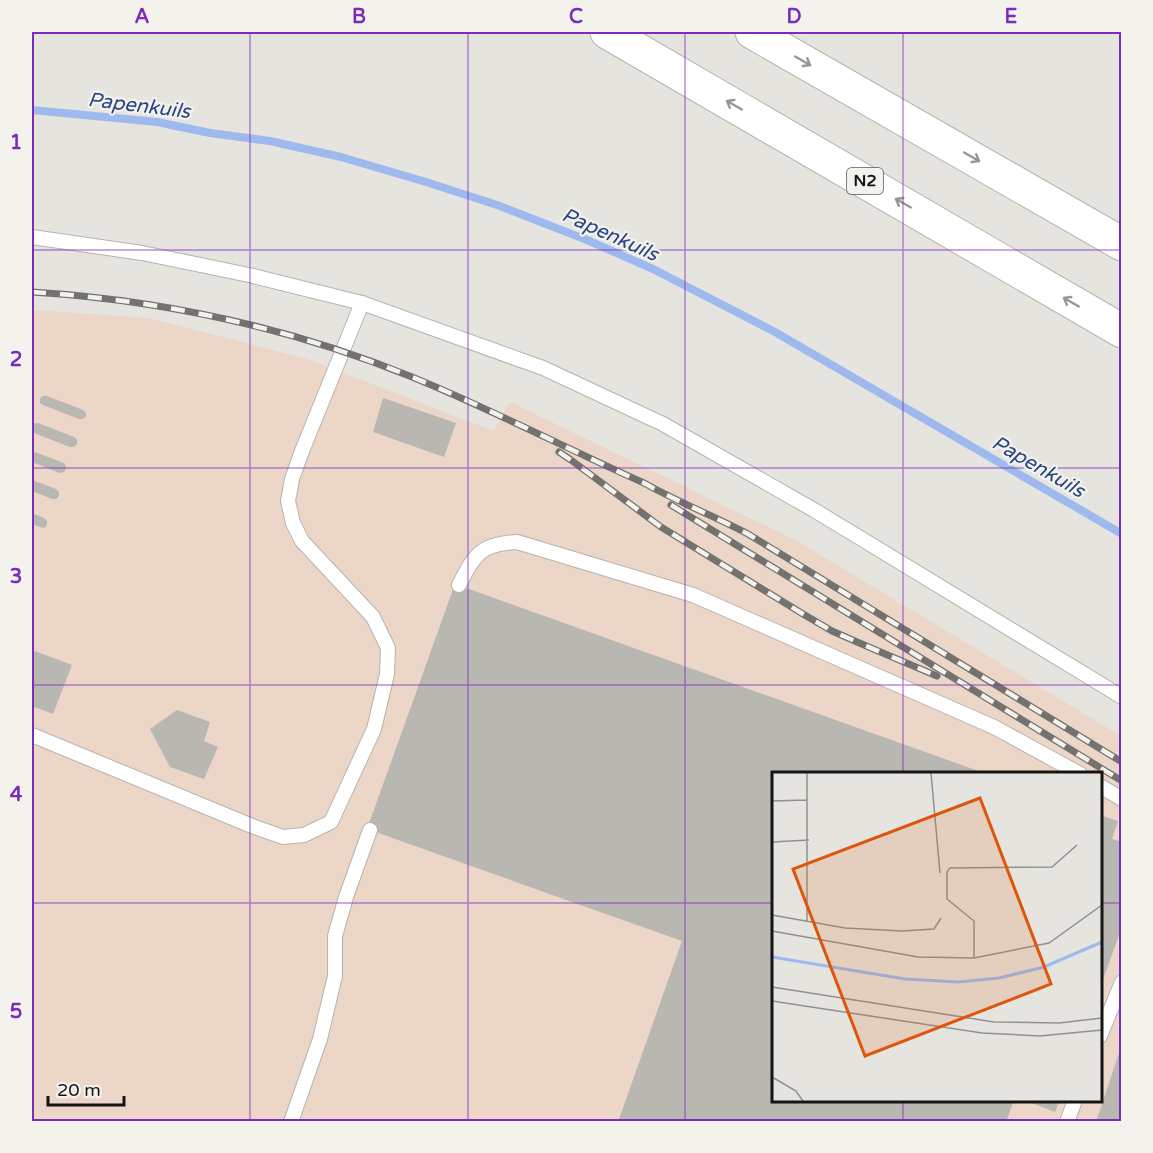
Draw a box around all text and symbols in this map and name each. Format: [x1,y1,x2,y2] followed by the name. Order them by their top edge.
[135,5,150,29] text: A
[352,5,366,29] text: B
[569,5,583,29] text: C
[786,5,802,29] text: D
[1005,5,1018,29] text: E
[794,55,811,67] one-way arrow
[86,88,193,124] water label: Papenkuils
[726,99,743,111] one-way arrow
[10,131,22,155] text: 1
[963,152,980,164] one-way arrow
[847,168,883,194] road number: N2
[895,197,912,209] one-way arrow
[558,203,663,267] water label: Papenkuils
[1063,296,1080,308] one-way arrow
[10,348,22,372] text: 2
[987,431,1090,504] water label: Papenkuils
[10,565,22,589] text: 3
[772,772,1102,1102] inset map
[10,783,23,807] text: 4
[10,1000,22,1024] text: 5
[48,1069,124,1107] scale bar
[57,1079,101,1101] text: 20 m

